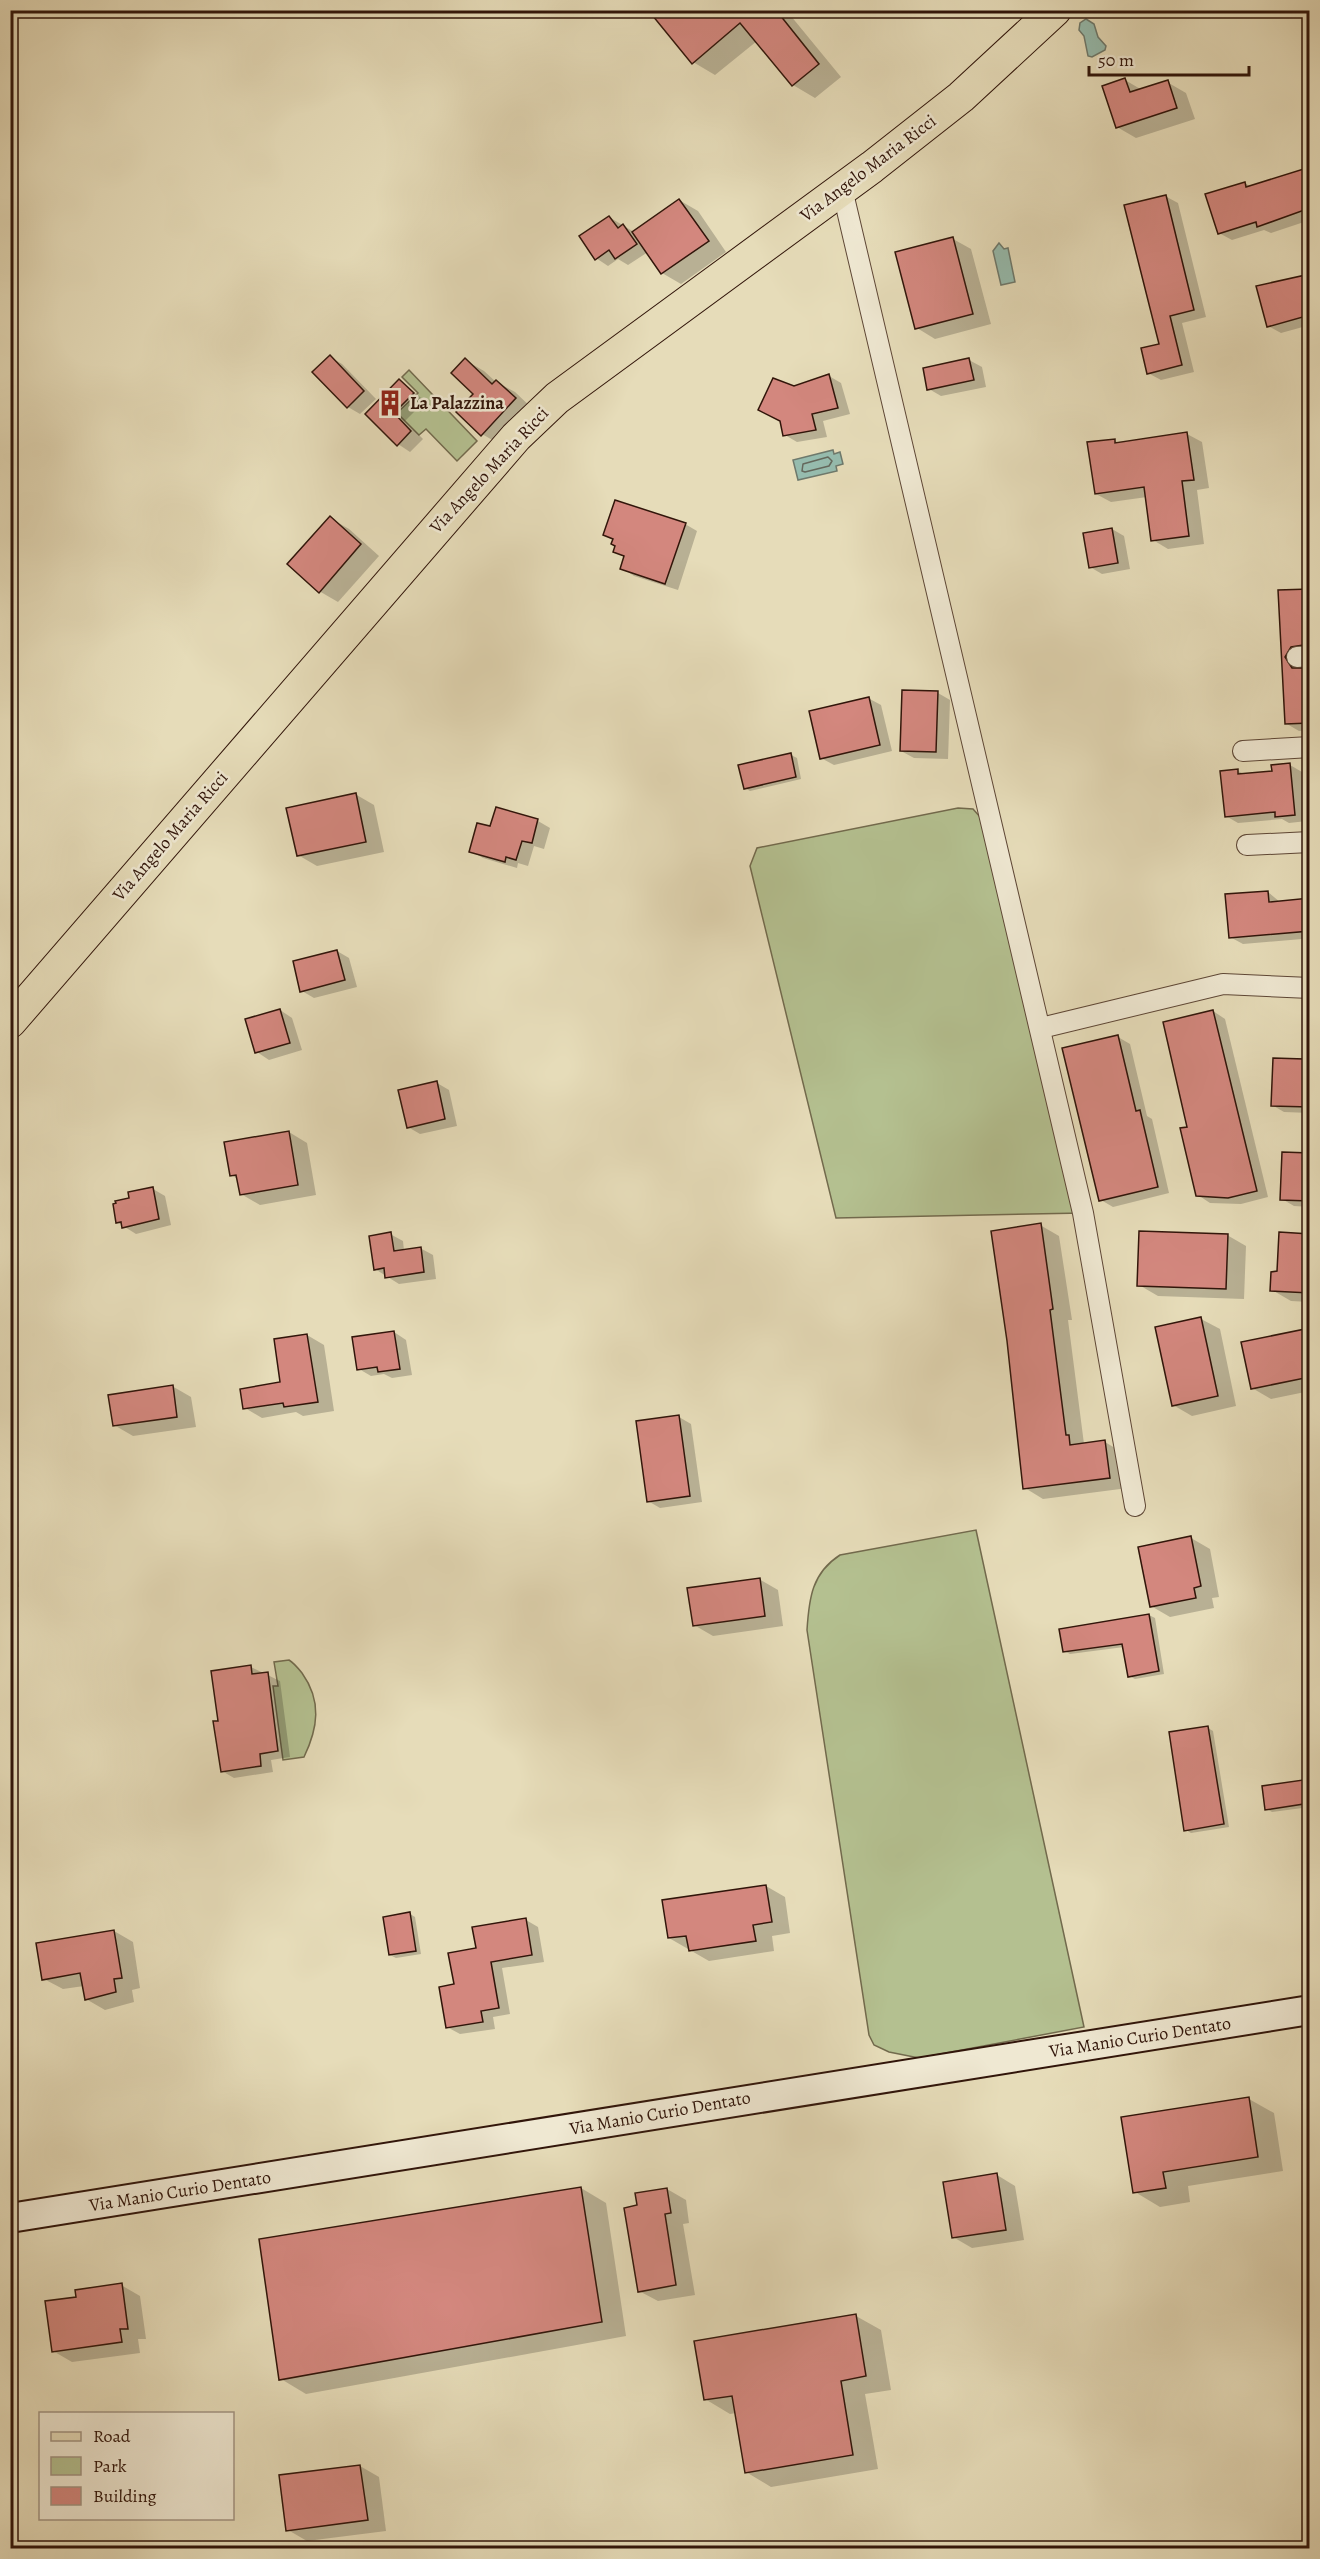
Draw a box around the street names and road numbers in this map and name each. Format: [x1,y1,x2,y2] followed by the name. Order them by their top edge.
[794,109,941,228] street label: Via Angelo Maria Ricci
[423,402,554,539] street label: Via Angelo Maria Ricci
[106,766,233,907] street label: Via Angelo Maria Ricci
[1046,2011,1233,2063] street label: Via Manio Curio Dentato
[567,2085,752,2141] street label: Via Manio Curio Dentato
[86,2165,273,2217] street label: Via Manio Curio Dentato

